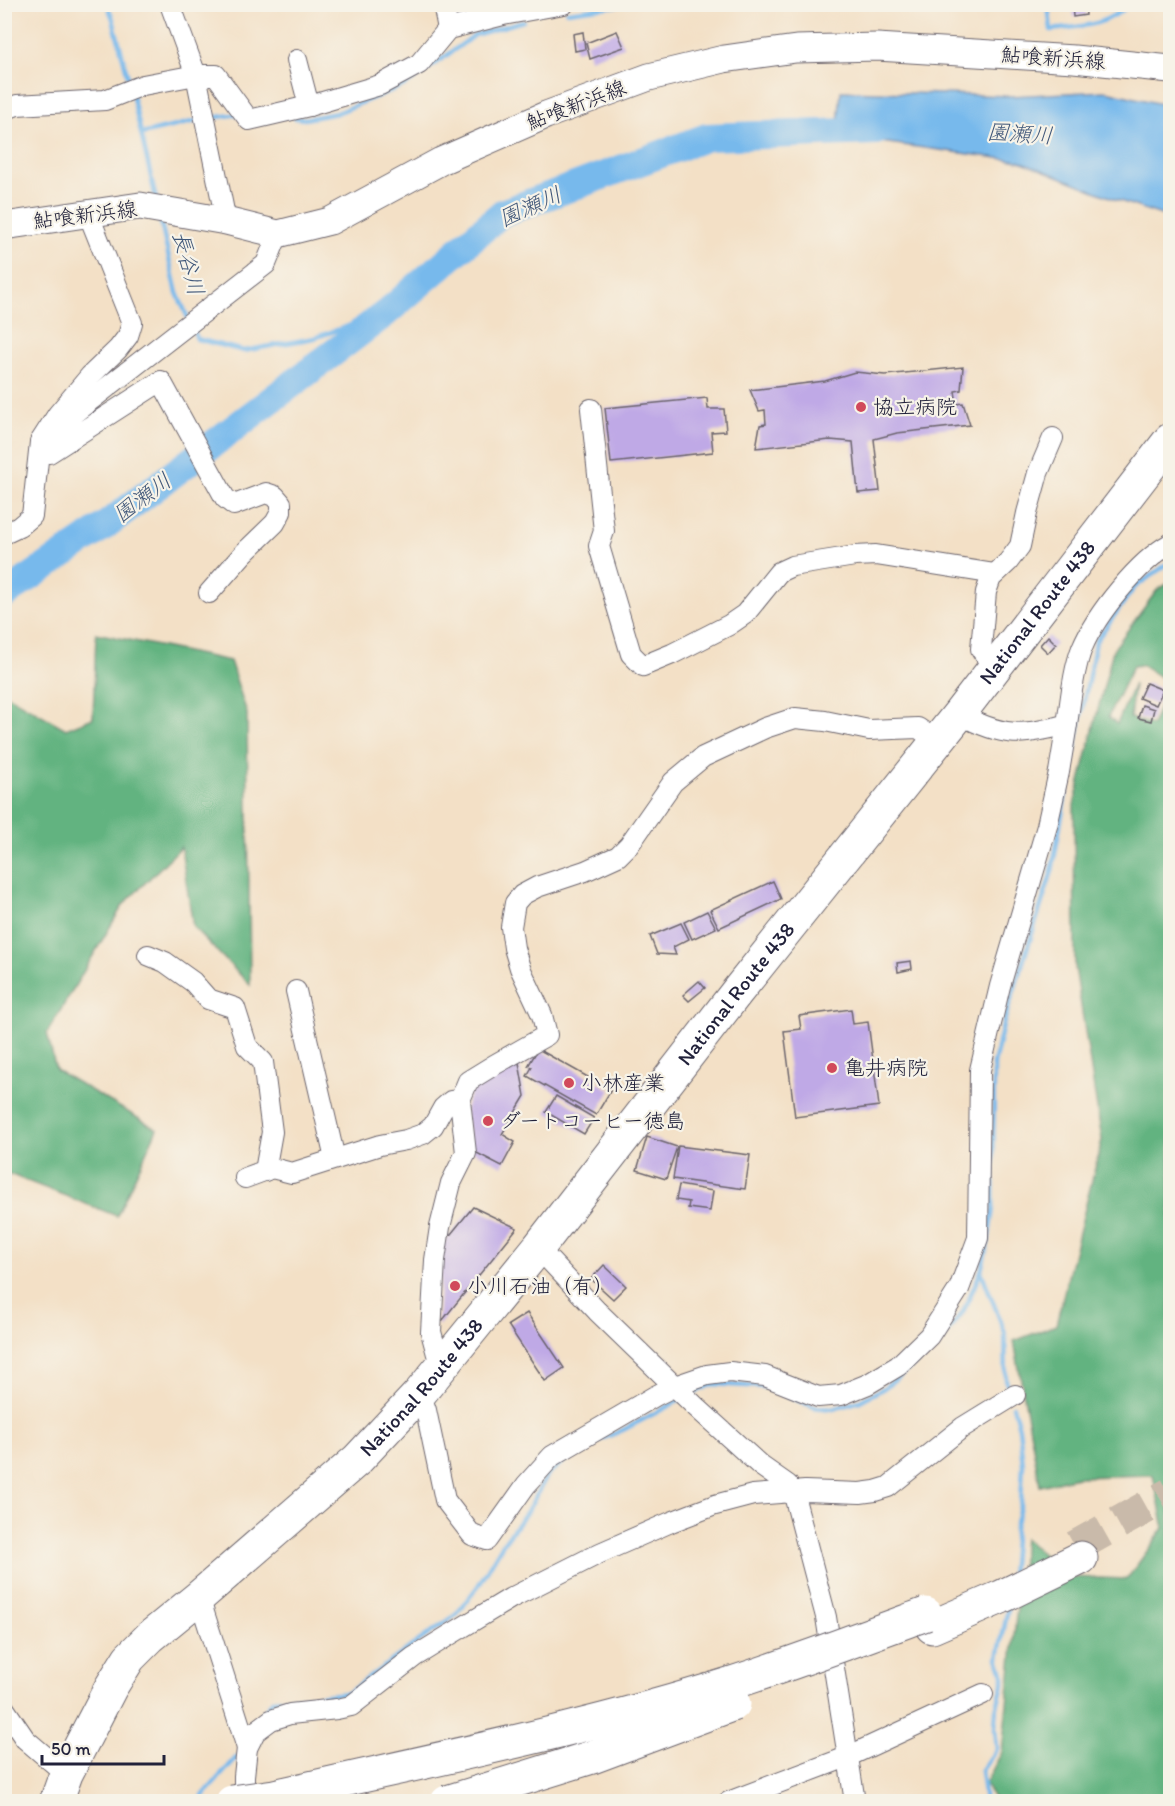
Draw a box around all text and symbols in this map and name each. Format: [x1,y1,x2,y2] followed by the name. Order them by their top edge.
[1000,41,1106,74] street label: 鮎喰新浜線
[522,74,629,135] street label: 鮎喰新浜線
[986,118,1054,149] water label: 園瀬川
[495,181,566,232] water label: 園瀬川
[31,196,139,233] street label: 鮎喰新浜線
[167,228,210,299] water label: 長谷川
[873,394,957,419] place label: 協立病院
[854,400,868,414] marker: 協立病院
[108,467,177,528] water label: 園瀬川
[973,535,1100,689] street label: National Route 438
[672,917,800,1070] street label: National Route 438
[844,1055,928,1080] place label: 亀井病院
[825,1061,839,1075] marker: 亀井病院
[581,1070,665,1095] place label: 小林産業
[562,1076,576,1090] marker: 小林産業
[500,1108,686,1133] place label: ダートコーヒー徳島
[481,1114,495,1128] marker: ダートコーヒー徳島
[467,1273,614,1298] place label: 小川石油（有）
[448,1279,462,1293] marker: 小川石油（有）
[354,1313,488,1461] street label: National Route 438
[42,1728,164,1766] scale bar
[51,1738,91,1760] text: 50 m

